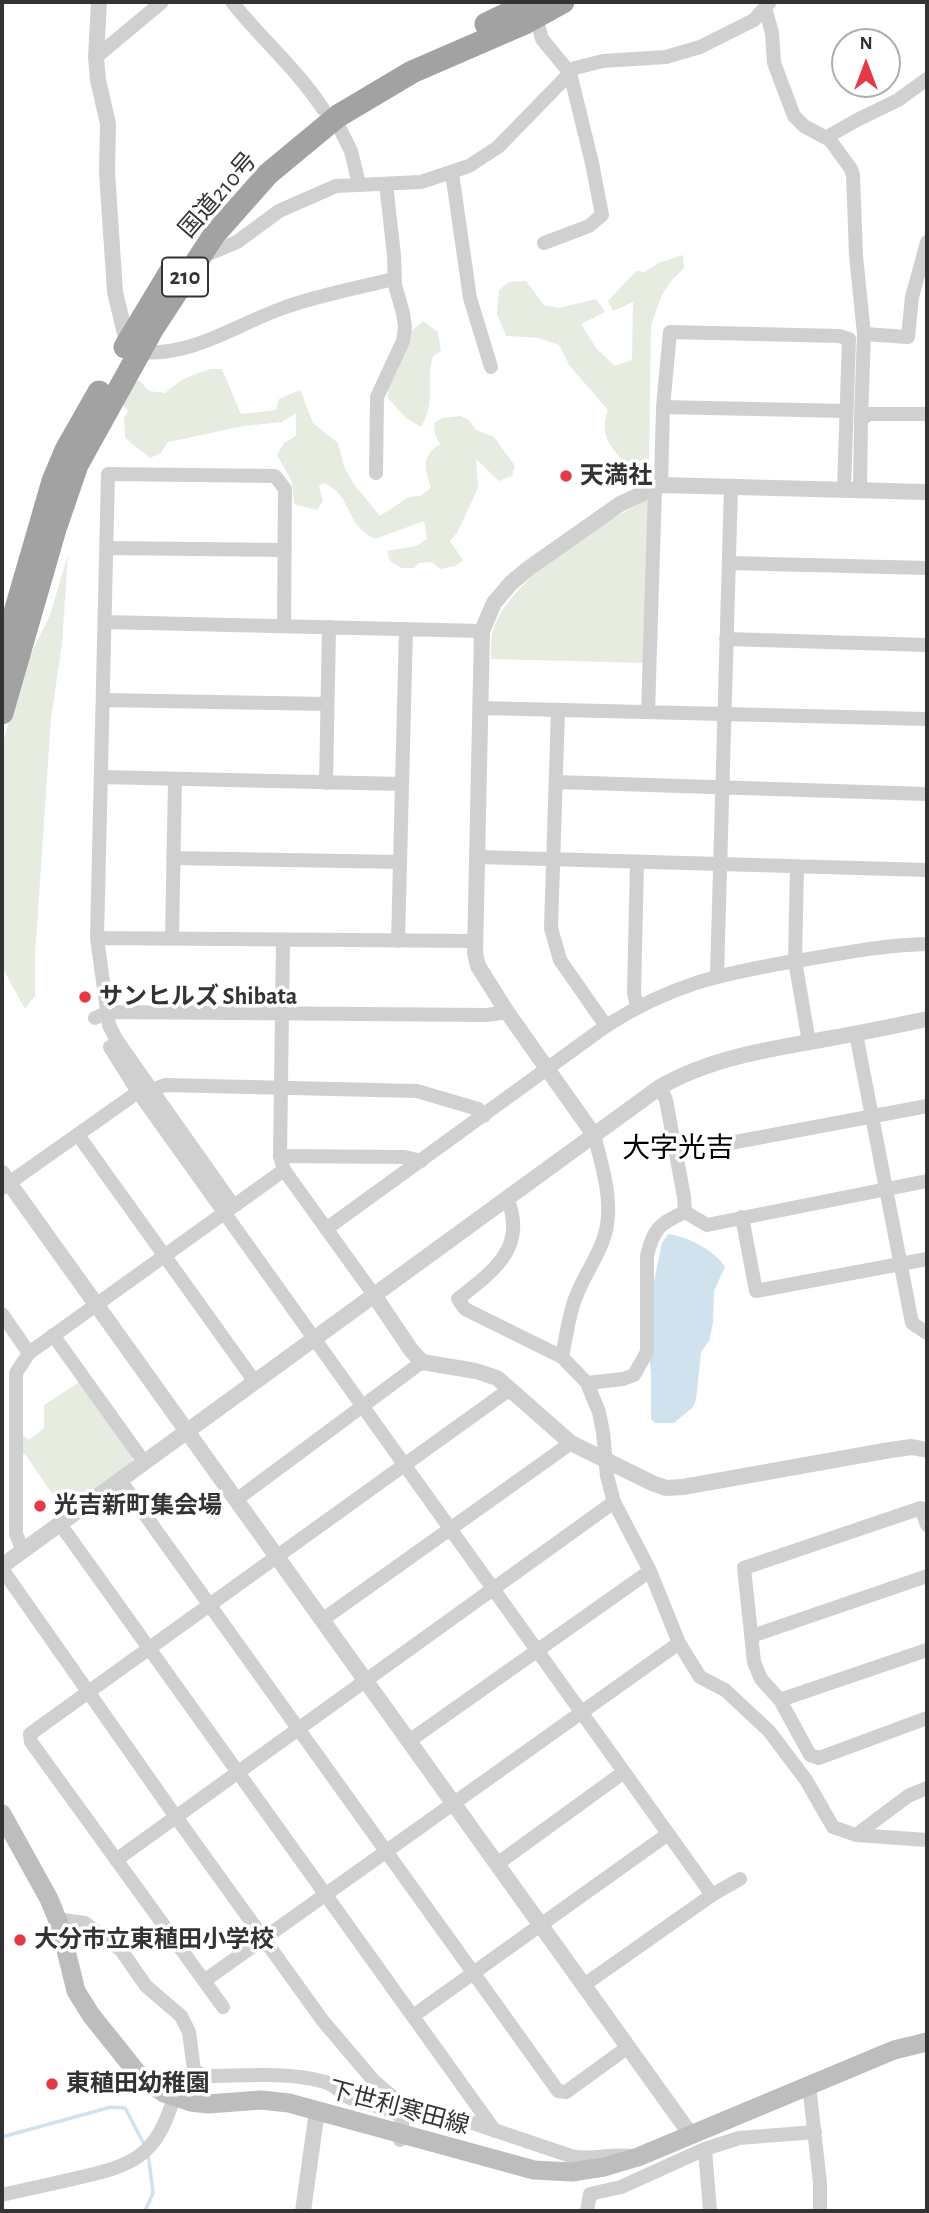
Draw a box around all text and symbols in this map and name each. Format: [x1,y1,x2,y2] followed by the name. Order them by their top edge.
[831,28,901,98] north arrow
[859,34,873,53] text: N
[173,146,263,244] street label: 国道210号
[162,258,208,296] road number: 210
[580,462,652,490] place label: 天満社
[558,468,574,484] marker: 天満社
[99,983,297,1011] place label: サンヒルズ Shibata
[77,989,93,1005] marker: サンヒルズ Shibata
[622,1132,734,1166] district label: 大字光吉
[54,1492,222,1520] place label: 光吉新町集会場
[32,1498,48,1514] marker: 光吉新町集会場
[34,1926,274,1954] place label: 大分市立東稙田小学校
[12,1932,28,1948] marker: 大分市立東稙田小学校
[66,2070,210,2098] place label: 東稙田幼稚園
[326,2075,472,2141] street label: 下世利寒田線
[44,2076,60,2092] marker: 東稙田幼稚園

